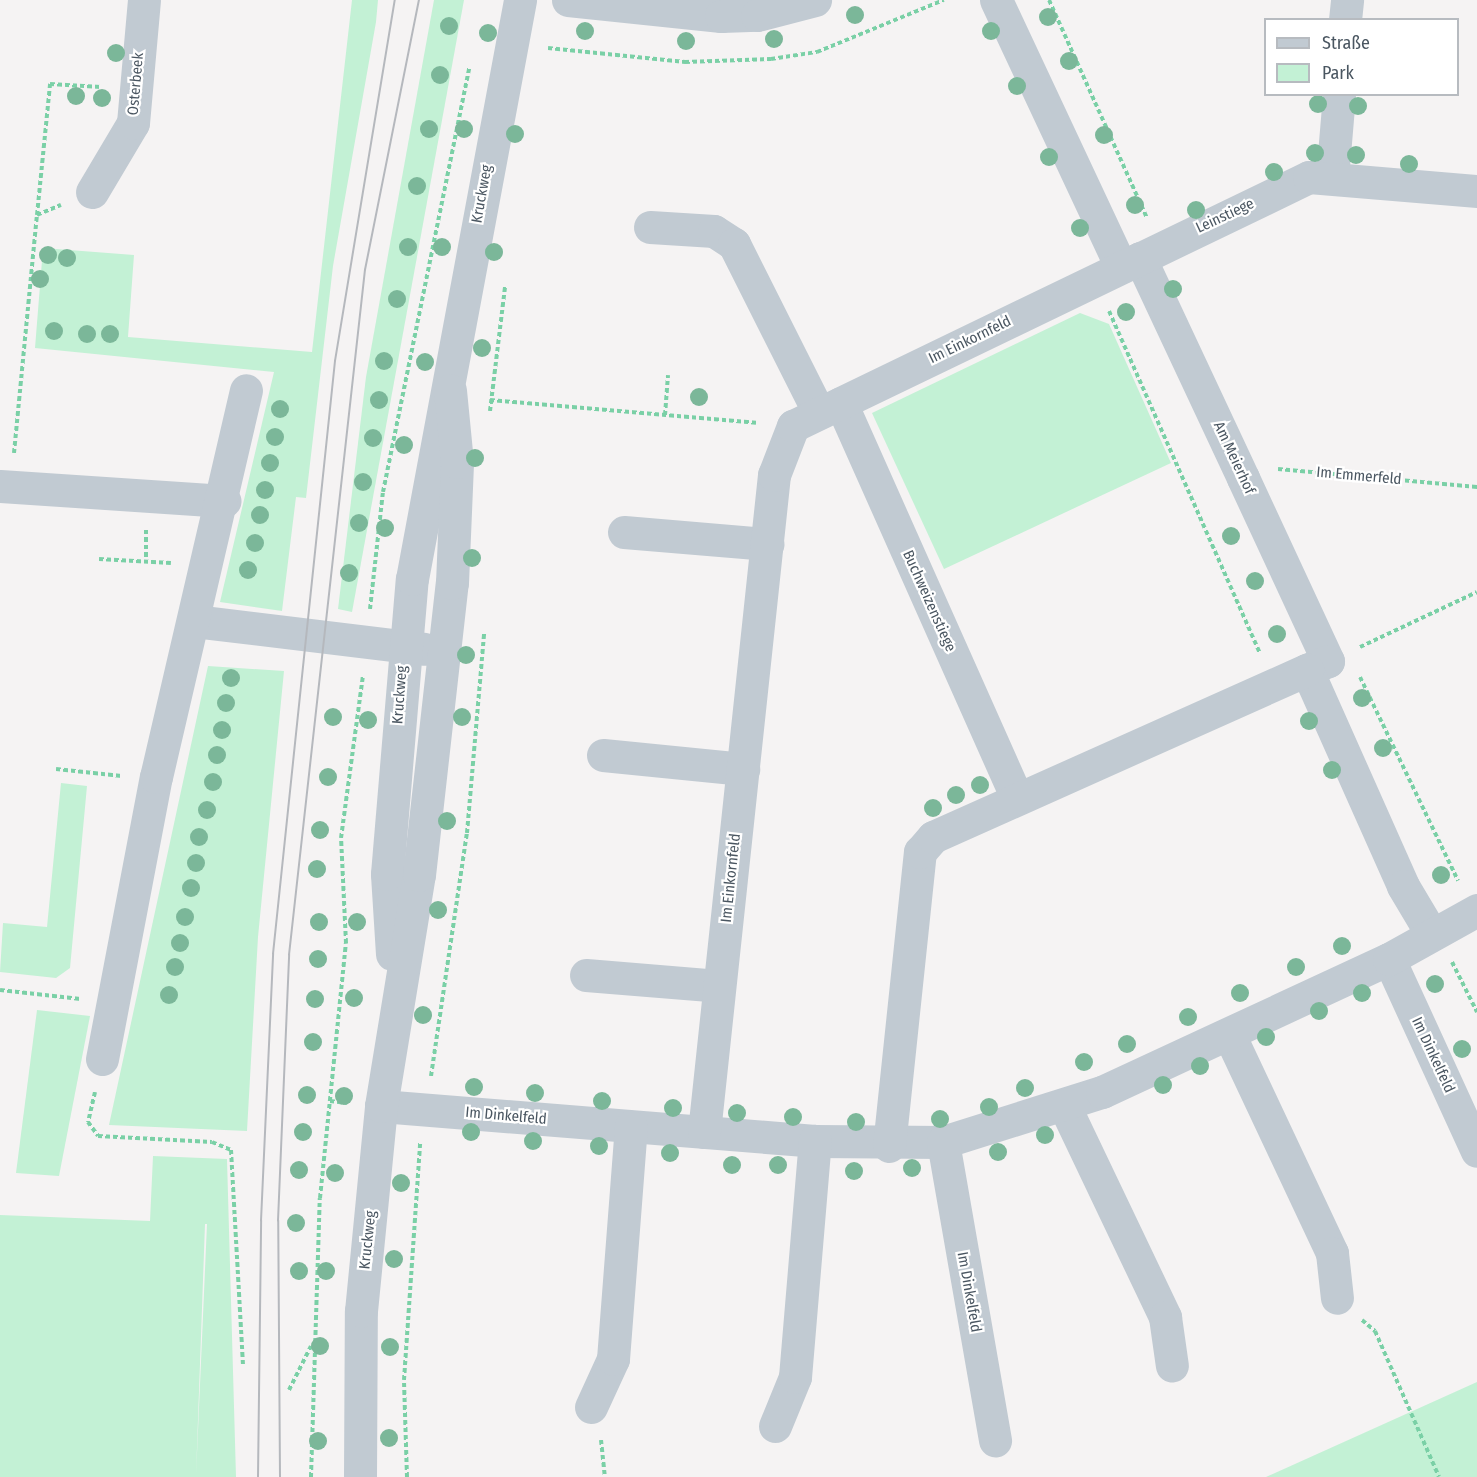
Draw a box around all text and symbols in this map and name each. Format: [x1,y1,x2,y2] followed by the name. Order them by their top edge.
[1264,18,1459,96] legend
[1322,32,1370,54] text: Straße
[124,52,148,116] street label: Osterbeek
[1322,62,1354,84] text: Park
[468,164,496,224] street label: Kruckweg
[1193,195,1257,237] street label: Leinstiege
[926,312,1014,368] street label: Im Einkornfeld
[1209,419,1259,497] street label: Am Meierhof
[1316,463,1402,489] street label: Im Emmerfeld
[899,547,959,655] street label: Buchweizenstiege
[389,665,411,725] street label: Kruckweg
[717,833,745,923] street label: Im Einkornfeld
[1408,1014,1458,1096] street label: Im Dinkelfeld
[465,1103,547,1129] street label: Im Dinkelfeld
[356,1210,380,1270] street label: Kruckweg
[953,1250,985,1334] street label: Im Dinkelfeld

